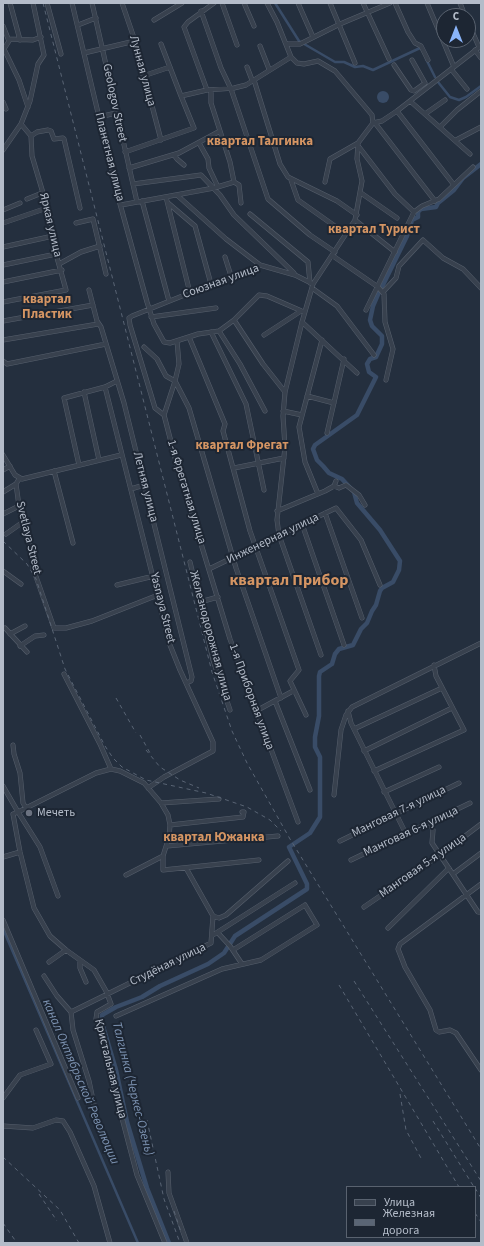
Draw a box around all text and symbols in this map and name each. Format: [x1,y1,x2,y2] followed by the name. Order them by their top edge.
[436,8,476,48] north arrow
[453,9,459,24] text: С
[126,34,158,108] street label: Лунная улица
[99,62,129,144] street label: Geologov Street
[91,111,127,203] street label: Планетная улица
[207,134,313,150] district label: квартал Талгинка
[36,191,64,259] street label: Яркая улица
[328,222,420,238] district label: квартал Турист
[181,262,261,302] street label: Союзная улица
[22,292,72,323] district label: квартал Пластик
[163,438,209,546] street label: 1-я Фрегатная улица
[195,438,289,454] district label: квартал Фрегат
[129,450,161,524] street label: Летняя улица
[12,500,44,576] street label: Svetlaya Street
[225,510,321,568] street label: Инженерная улица
[186,569,234,703] street label: Железнодорожная улица
[146,571,178,645] street label: Yasnaya Street
[230,571,348,591] district label: квартал Прибор
[225,642,277,752] street label: 1-я Приборная улица
[350,783,448,841] street label: Манговая 7-я улица
[361,804,461,860] street label: Манговая 6-я улица
[37,806,75,820] place label: Мечеть
[24,808,34,818] marker: Мечеть
[163,830,265,846] district label: квартал Южанка
[377,831,469,901] street label: Манговая 5-я улица
[128,940,208,990] street label: Студёная улица
[38,997,122,1167] water label: канал Октябрьской Революции
[91,1018,129,1120] street label: Кристальная улица
[108,1020,156,1158] water label: Талгинка (Черкес-Озень)
[346,1186,476,1238] legend
[384,1194,415,1211] text: Улица
[383,1205,435,1239] text: Железная дорога

